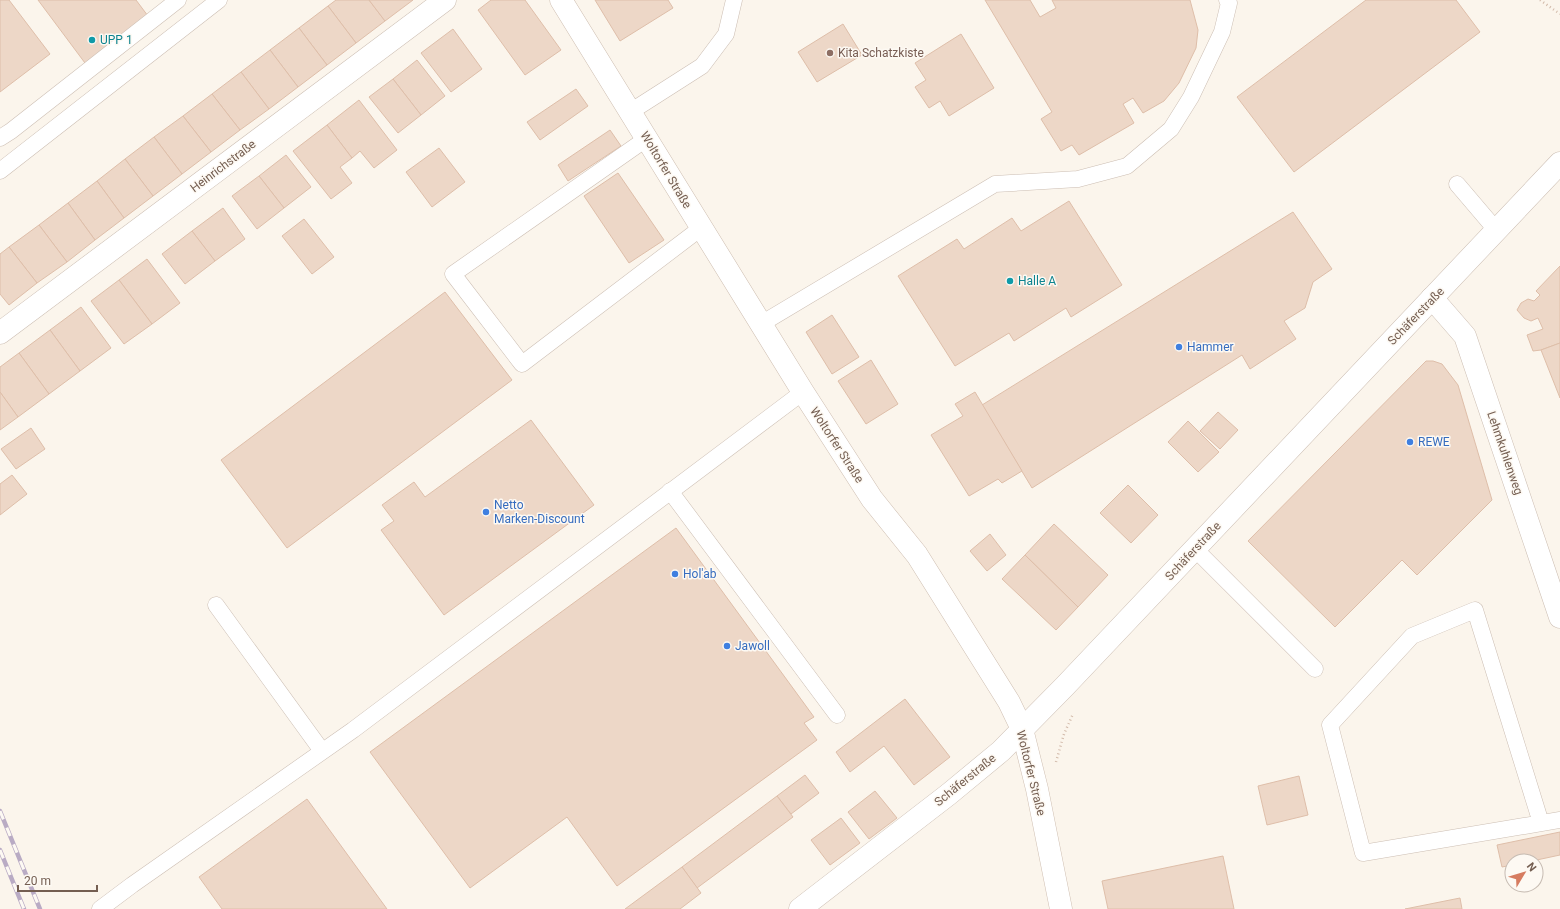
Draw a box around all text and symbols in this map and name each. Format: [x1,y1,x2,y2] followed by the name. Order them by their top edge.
[100,33,133,47] place label: UPP 1
[87,35,97,45] marker: UPP 1
[838,46,924,60] place label: Kita Schatzkiste
[825,48,835,58] marker: Kita Schatzkiste
[637,129,695,211] street label: Woltorfer Straße
[188,137,258,195] street label: Heinrichstraße
[1018,274,1056,288] place label: Halle A
[1005,276,1015,286] marker: Halle A
[1385,284,1447,348] street label: Schäferstraße
[1187,340,1234,354] place label: Hammer
[1174,342,1184,352] marker: Hammer
[807,405,867,485] street label: Woltorfer Straße
[1484,409,1526,497] street label: Lehmkuhlenweg
[1418,435,1450,449] place label: REWE
[1405,437,1415,447] marker: REWE
[494,498,585,526] place label: Netto Marken-Discount
[481,507,491,517] marker: Netto Marken-Discount
[1162,519,1224,583] street label: Schäferstraße
[683,567,717,581] place label: Hol'ab
[670,569,680,579] marker: Hol'ab
[735,639,770,653] place label: Jawoll
[722,641,732,651] marker: Jawoll
[1014,729,1048,817] street label: Woltorfer Straße
[931,751,999,809] street label: Schäferstraße
[1504,853,1544,893] north arrow
[1524,860,1539,874] text: N
[18,867,97,893] scale bar
[24,874,51,888] text: 20 m

